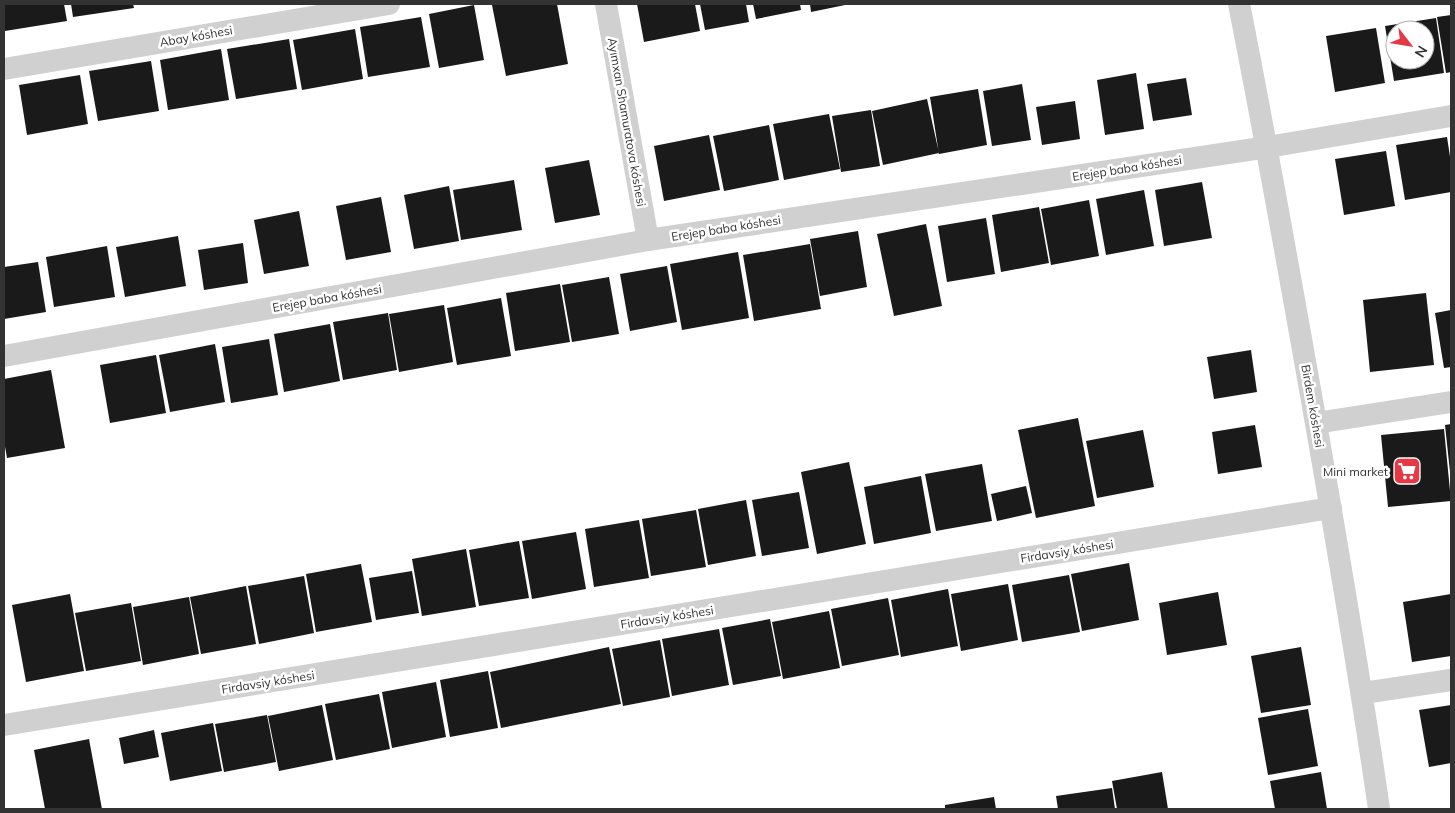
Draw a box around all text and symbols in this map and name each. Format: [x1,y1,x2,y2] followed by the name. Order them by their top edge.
[1385,20,1435,70] north arrow
[158,22,234,50] street label: Abay kóshesi
[605,36,649,208] street label: Ayımxan Shamuratova kóshesi
[1411,43,1432,61] text: N
[1071,152,1183,184] street label: Erejep baba kóshesi
[670,212,782,244] street label: Erejep baba kóshesi
[271,281,383,315] street label: Erejep baba kóshesi
[1298,363,1328,449] street label: Birdem kóshesi
[1392,456,1422,486] supermarket icon: Mini market
[1323,464,1388,479] place label: Mini market
[1019,536,1115,566] street label: Firdavsiy kóshesi
[619,602,715,632] street label: Firdavsiy kóshesi
[220,667,316,697] street label: Firdavsiy kóshesi

